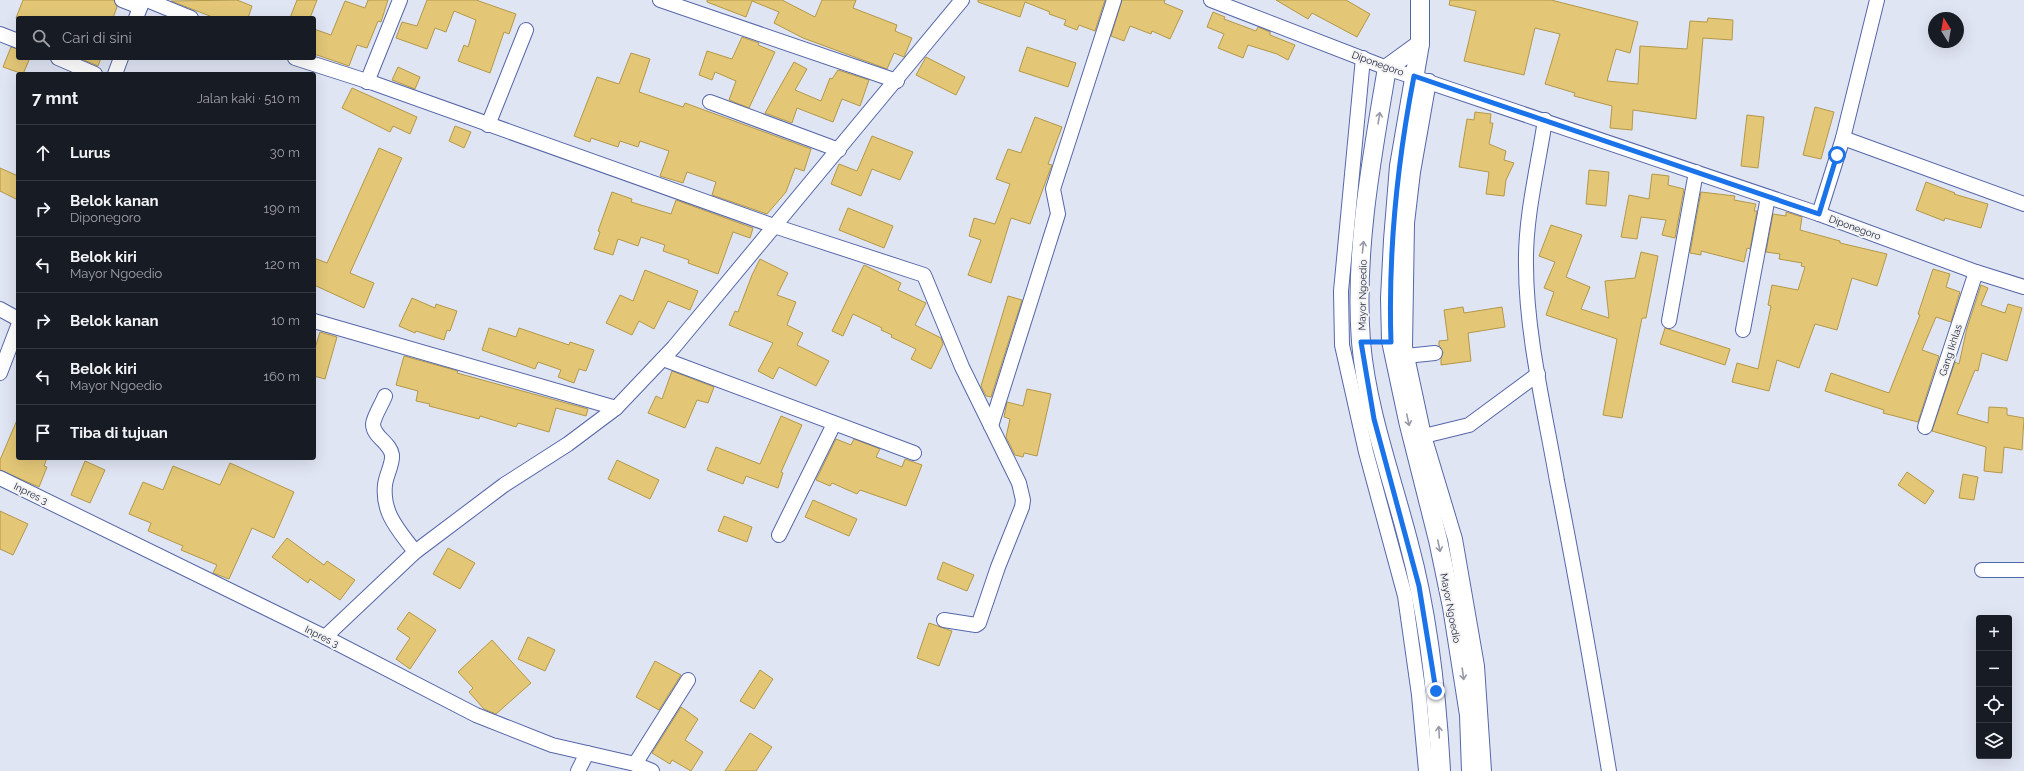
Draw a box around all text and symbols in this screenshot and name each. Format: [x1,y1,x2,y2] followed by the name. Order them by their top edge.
[1928,12,1964,48] north arrow
[16,16,316,60] search box
[30,27,52,49] icon: search
[62,29,132,47] text: Cari di sini
[1350,49,1405,78] street label: Diponegoro
[32,88,78,108] text: 7 mnt
[197,91,300,106] text: Jalan kaki · 510 m
[1375,112,1383,125] one-way arrow
[32,142,54,164] icon: ahead
[70,144,111,162] text: Lurus
[270,145,300,160] text: 30 m
[1828,146,1846,164] route start
[70,192,159,210] text: Belok kanan
[32,198,54,220] icon: right
[264,201,300,216] text: 190 m
[70,210,141,225] text: Diponegoro
[1827,213,1882,242] street label: Diponegoro
[1359,241,1366,254] one-way arrow
[70,248,137,266] text: Belok kiri
[32,254,54,276] icon: left
[264,257,300,272] text: 120 m
[1356,259,1369,331] street label: Mayor Ngoedio
[70,266,162,281] text: Mayor Ngoedio
[32,310,54,332] icon: right
[70,312,159,330] text: Belok kanan
[271,313,300,328] text: 10 m
[1937,323,1964,377] street label: Gang Ikhlas
[70,360,137,378] text: Belok kiri
[32,366,54,388] icon: left
[263,369,300,384] text: 160 m
[70,378,162,393] text: Mayor Ngoedio
[1404,413,1412,426] one-way arrow
[32,422,54,444] icon: arrive
[70,424,168,442] text: Tiba di tujuan
[12,481,50,506] street label: Inpres 3
[1436,539,1444,552] one-way arrow
[1438,572,1463,644] street label: Mayor Ngoedio
[1976,615,2012,759] map controls
[1976,615,2012,651] button: +
[303,624,341,649] street label: Inpres 3
[1976,651,2012,687] button: −
[1459,667,1467,680] one-way arrow
[1427,682,1445,700] route end
[1976,687,2012,723] button: locate
[1976,723,2012,759] button: layers
[1435,726,1443,739] one-way arrow

